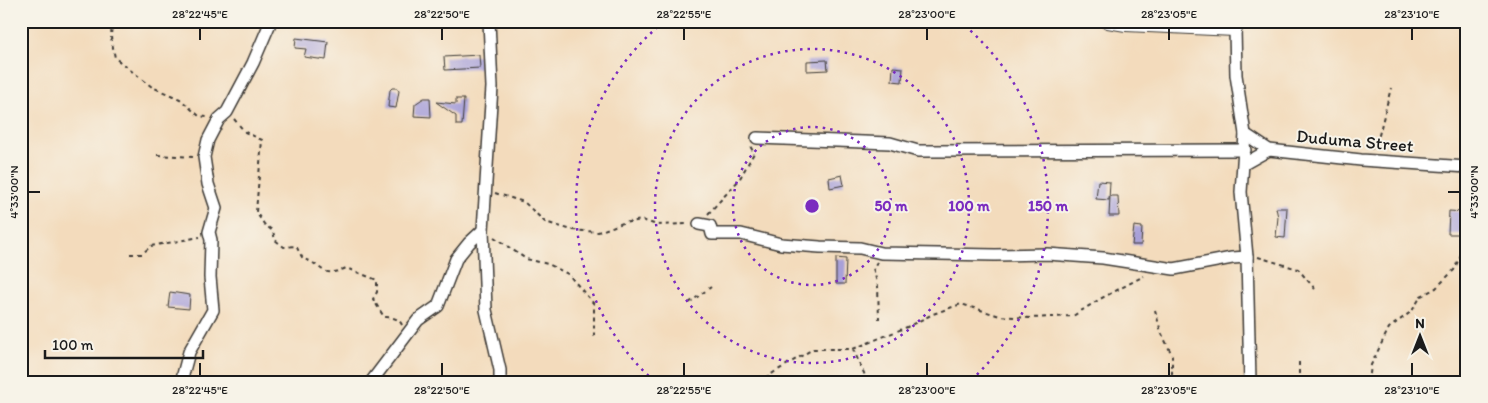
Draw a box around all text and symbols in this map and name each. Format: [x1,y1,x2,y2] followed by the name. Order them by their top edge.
[172,7,228,21] text: 28°22'45"E
[414,7,470,21] text: 28°22'50"E
[657,7,712,21] text: 28°22'55"E
[898,7,956,21] text: 28°23'00"E
[1141,7,1197,21] text: 28°23'05"E
[1384,7,1440,21] text: 28°23'10"E
[1296,125,1415,157] street label: Duduma Street
[7,165,21,219] text: 4°33'00"N
[1467,165,1481,219] text: 4°33'00"N
[803,197,821,215] centre of rings
[874,197,908,215] text: 50 m
[948,197,990,215] text: 100 m
[1028,197,1068,215] text: 150 m
[1396,310,1446,360] north arrow
[1415,315,1425,332] text: N
[45,328,202,360] scale bar
[52,336,94,354] text: 100 m
[172,383,228,397] text: 28°22'45"E
[414,383,470,397] text: 28°22'50"E
[657,383,712,397] text: 28°22'55"E
[898,383,956,397] text: 28°23'00"E
[1141,383,1197,397] text: 28°23'05"E
[1384,383,1440,397] text: 28°23'10"E

